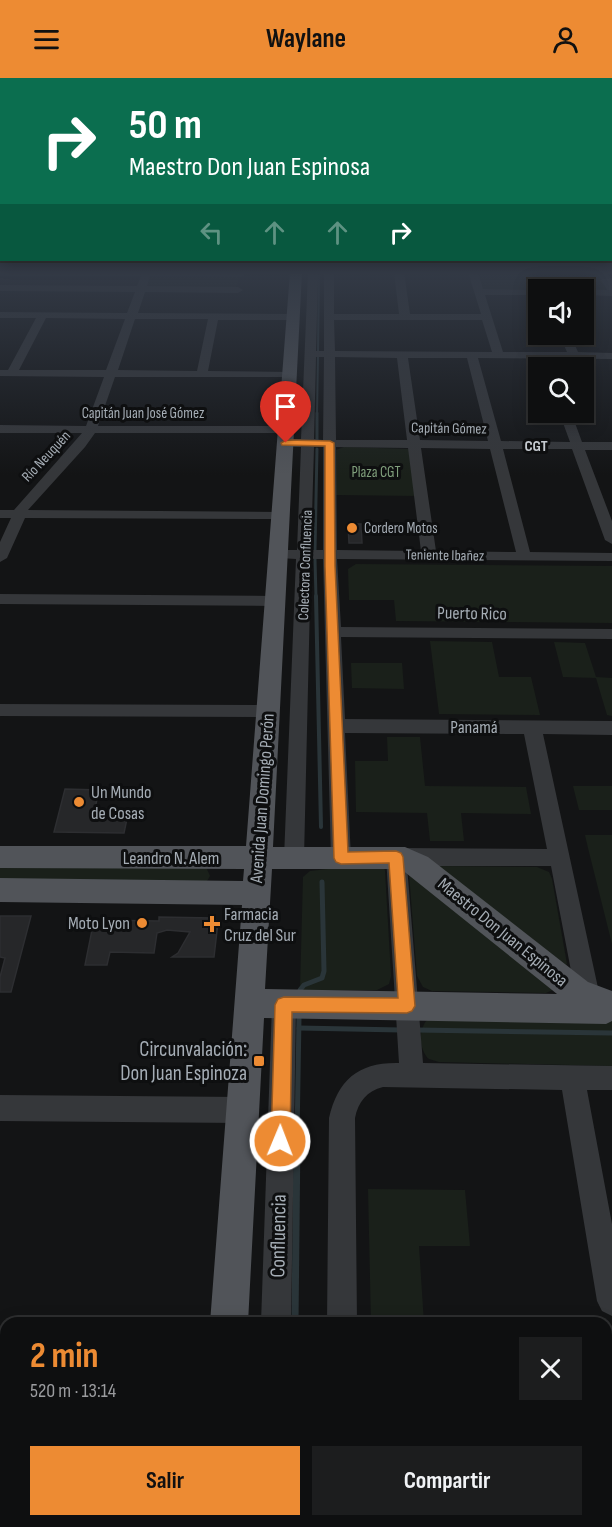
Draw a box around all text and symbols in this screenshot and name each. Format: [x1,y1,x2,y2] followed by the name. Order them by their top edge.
[30,23,63,56] icon: menu
[266,23,346,55] text: Waylane
[549,23,582,56] icon: person
[129,100,202,151] text: 50 m
[30,102,108,180] icon: right
[129,151,370,183] text: Maestro Don Juan Espinosa
[195,216,228,249] icon: left
[258,216,291,249] icon: ahead
[321,216,354,249] icon: ahead
[384,216,417,249] icon: right
[528,279,594,423] map controls
[528,279,594,345] button: sound
[528,357,594,423] button: search
[260,381,311,443] pin
[269,390,302,423] icon: arrive
[82,404,205,423] street label: Capitán Juan José Gómez
[411,418,488,439] street label: Capitán Gómez
[18,427,75,486] street label: Río Neuquén
[524,437,548,456] district label: CGT
[351,463,401,482] park label: Plaza CGT
[294,509,317,621] street label: Colectora Confluencia
[364,519,438,538] place label: Cordero Motos
[345,521,359,535] marker: Cordero Motos
[406,545,485,566] street label: Teniente Ibañez
[437,602,507,625] street label: Puerto Rico
[246,713,279,884] street label: Avenida Juan Domingo Perón
[450,717,498,738] street label: Panamá
[91,782,151,824] place label: Un Mundo de Cosas
[72,795,86,809] marker: Un Mundo de Cosas
[123,848,219,869] street label: Leandro N. Alem
[434,874,572,991] street label: Maestro Don Juan Espinosa
[224,904,296,946] place label: Farmacia Cruz del Sur
[68,913,130,934] place label: Moto Lyon
[135,916,149,930] marker: Moto Lyon
[205,917,219,931] marker: Farmacia Cruz del Sur
[120,1037,247,1086] place label: Circunvalación: Don Juan Espinoza
[252,1054,266,1068] marker: Circunvalación: Don Juan Espinoza
[248,1109,312,1173] position arrow
[265,1194,292,1278] street label: Confluencia
[30,1335,99,1378] text: 2 min
[519,1337,582,1400] button: close
[30,1379,116,1403] text: 520 m · 13:14
[30,1446,300,1515] button: Salir
[312,1446,582,1515] button: Compartir

